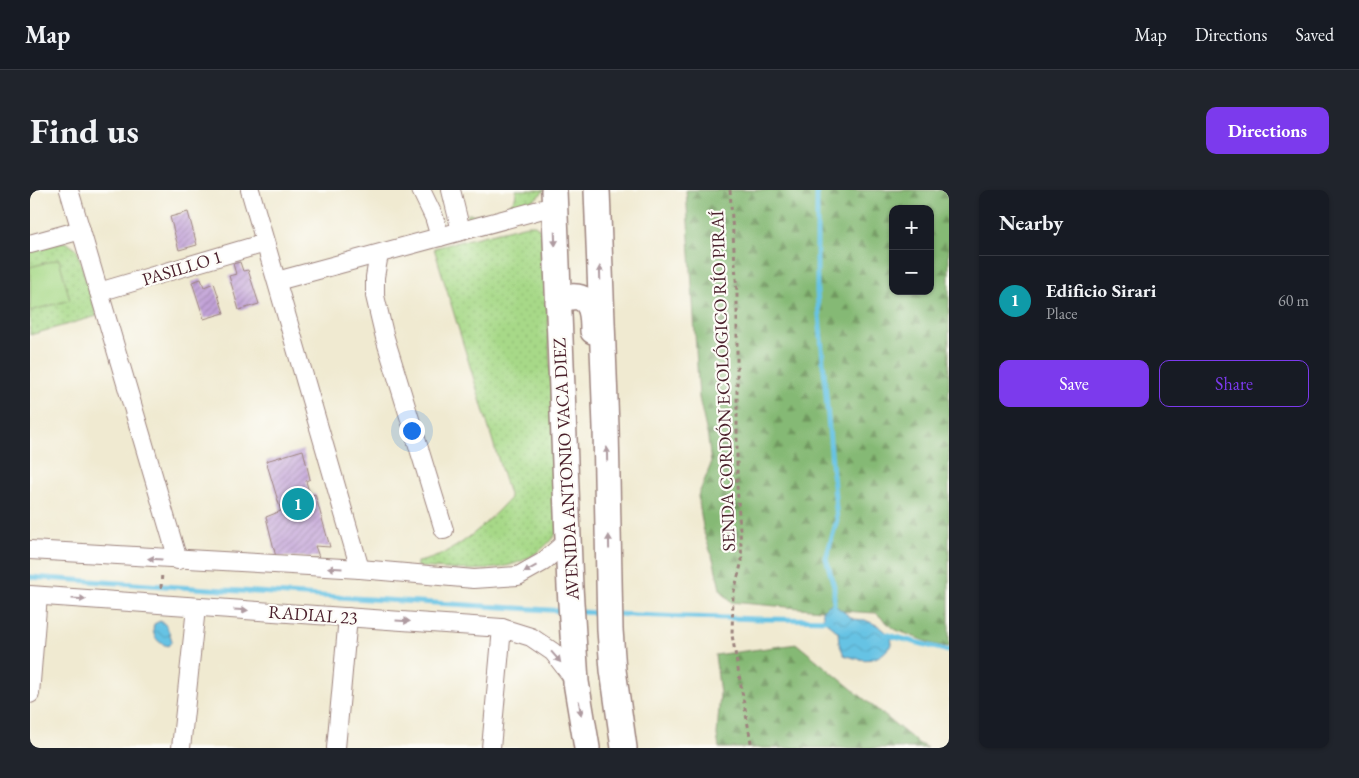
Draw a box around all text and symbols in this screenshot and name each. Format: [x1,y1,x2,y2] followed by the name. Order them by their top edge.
[25,19,70,50] text: Map
[1135,23,1167,46] text: Map
[1195,23,1267,46] text: Directions
[1295,23,1334,46] text: Saved
[1206,107,1329,154] button: Directions
[30,108,139,153] text: Find us
[889,205,934,295] map controls
[889,205,934,250] button: +
[999,209,1063,236] text: Nearby
[705,210,740,552] street label: SENDA CORDÓN ECOLÓGICO RÍO PIRAÍ
[552,231,560,247] one-way arrow
[139,244,225,291] street label: PASILLO 1
[889,250,934,295] button: −
[596,265,604,281] one-way arrow
[1046,278,1156,303] text: Edificio Sirari
[1011,290,1019,311] text: 1
[1278,290,1309,311] text: 60 m
[1046,303,1078,324] text: Place
[547,337,584,602] street label: AVENIDA ANTONIO VACA DIEZ
[999,360,1149,407] button: Save
[1159,360,1309,407] button: Share
[399,418,425,444] your location
[603,446,611,462] one-way arrow
[282,485,314,523] pin: 1
[604,534,612,550] one-way arrow
[147,554,163,562] one-way arrow
[326,563,342,571] one-way arrow
[523,565,537,573] one-way arrow
[71,595,87,603] one-way arrow
[268,600,359,629] street label: RADIAL 23
[233,607,249,615] one-way arrow
[395,617,411,625] one-way arrow
[551,651,562,664] one-way arrow
[577,700,585,716] one-way arrow

